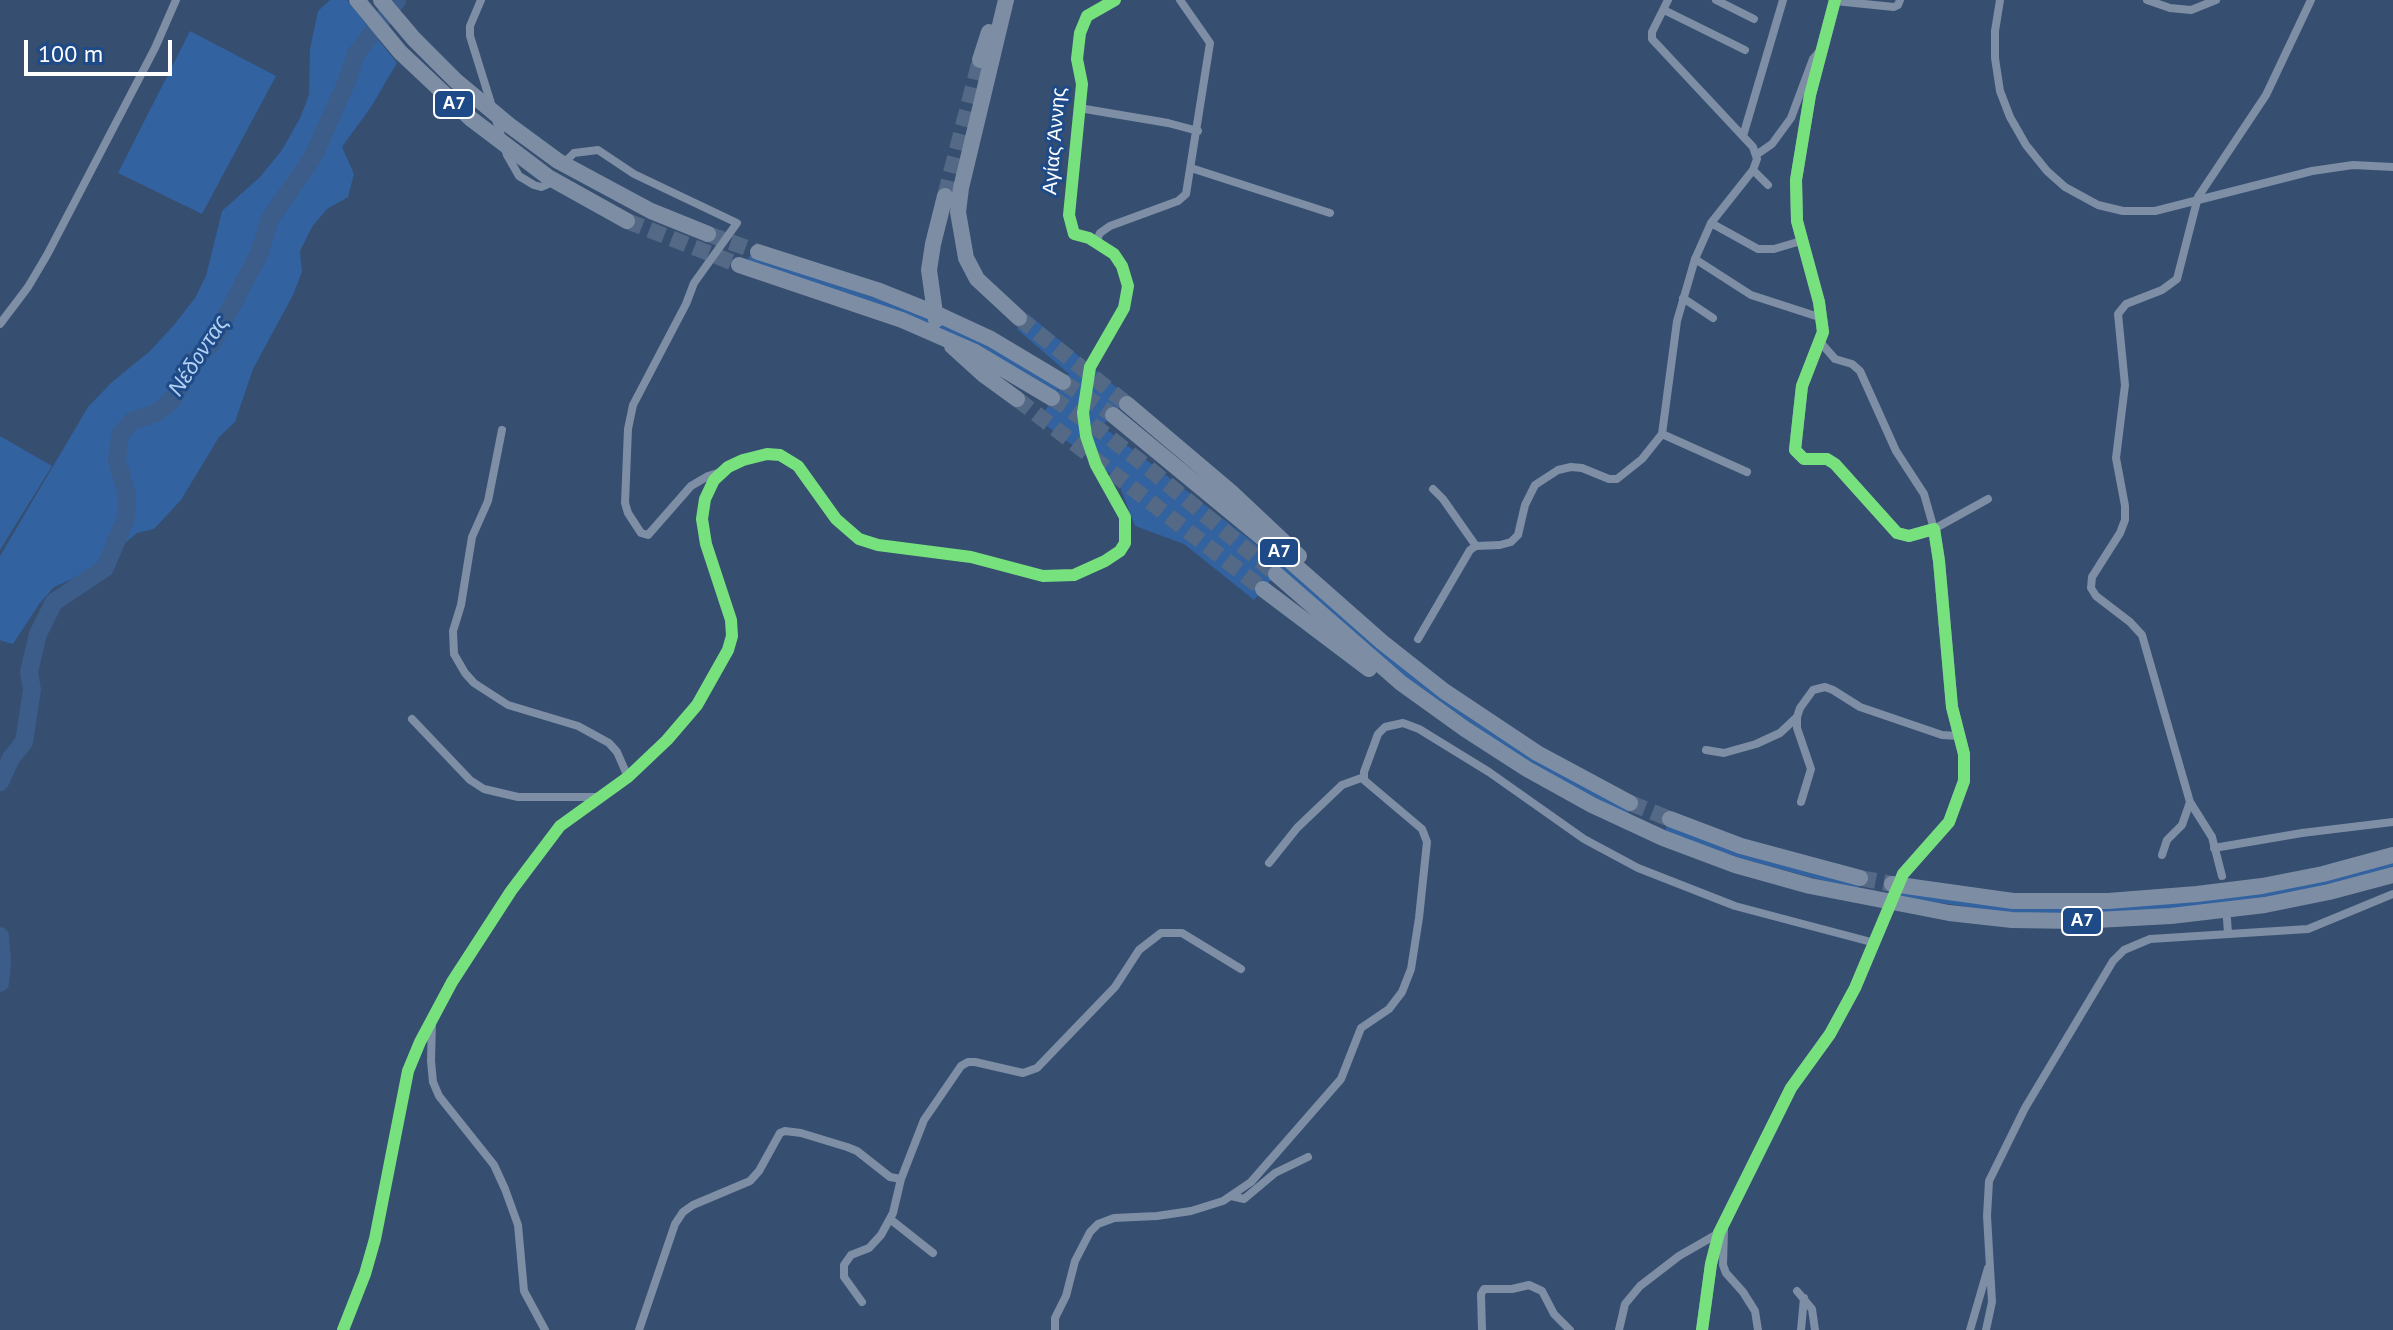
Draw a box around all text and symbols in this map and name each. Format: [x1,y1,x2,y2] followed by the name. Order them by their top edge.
[28,24,176,74] scale bar
[38,38,103,69] text: 100 m
[1038,86,1072,196] street label: Αγίας Άννης
[434,90,474,118] road number: Α7
[163,311,235,401] water label: Νέδoντας
[1259,538,1299,566] road number: Α7
[2062,907,2102,935] road number: Α7

